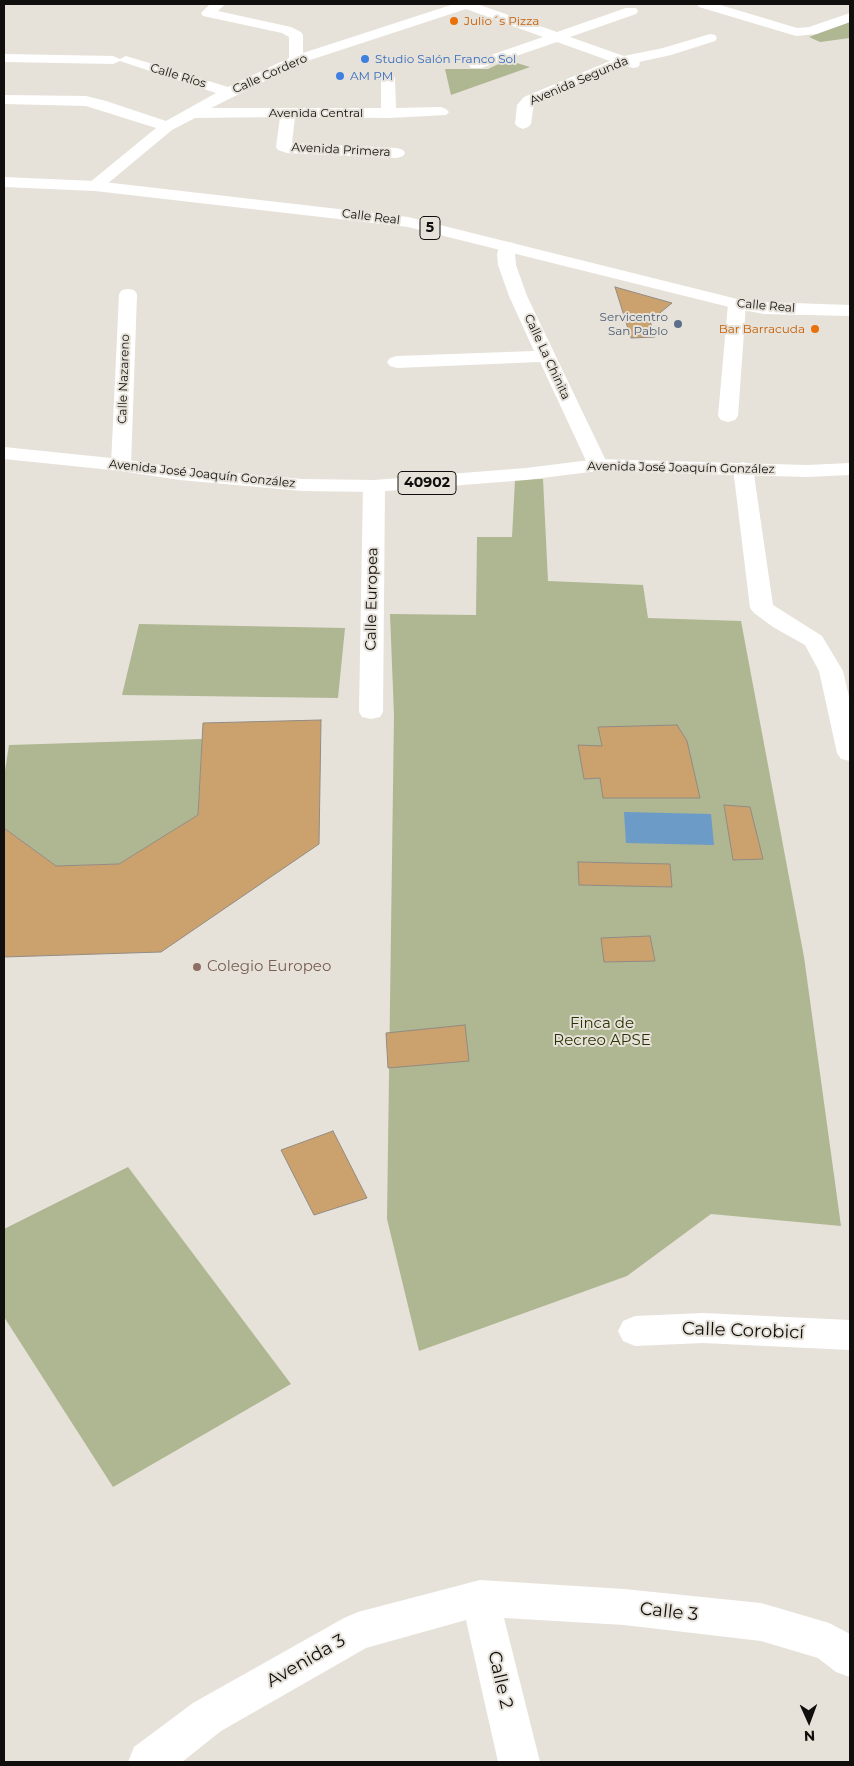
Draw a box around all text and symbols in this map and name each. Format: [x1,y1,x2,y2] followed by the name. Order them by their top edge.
[464,14,539,28] place label: Julio´s Pizza
[448,15,460,27] marker: Julio´s Pizza
[230,51,310,97] street label: Calle Cordero
[375,52,516,66] place label: Studio Salón Franco Sol
[359,53,371,65] marker: Studio Salón Franco Sol
[527,54,631,108] street label: Avenida Segunda
[148,61,208,91] street label: Calle Ríos
[350,69,393,83] place label: AM PM
[334,70,346,82] marker: AM PM
[269,106,363,120] street label: Avenida Central
[291,140,391,160] street label: Avenida Primera
[341,206,401,228] street label: Calle Real
[420,217,440,240] road number: 5
[736,296,796,316] street label: Calle Real
[600,310,668,338] place label: Servicentro San Pablo
[521,312,573,402] street label: Calle La Chinita
[672,318,684,330] marker: Servicentro San Pablo
[719,322,805,336] place label: Bar Barracuda
[809,323,821,335] marker: Bar Barracuda
[115,334,133,424] street label: Calle Nazareno
[108,457,296,491] street label: Avenida José Joaquín González
[587,459,775,477] street label: Avenida José Joaquín González
[398,472,456,494] road number: 40902
[362,547,382,651] street label: Calle Europea
[207,958,331,976] place label: Colegio Europeo
[191,961,203,973] marker: Colegio Europeo
[553,1015,651,1050] park label: Finca de Recreo APSE
[682,1318,804,1344] street label: Calle Corobicí
[639,1598,699,1626] street label: Calle 3
[263,1630,349,1692] street label: Avenida 3
[483,1649,517,1711] street label: Calle 2
[784,1696,834,1746] north arrow
[804,1727,815,1745] text: N

